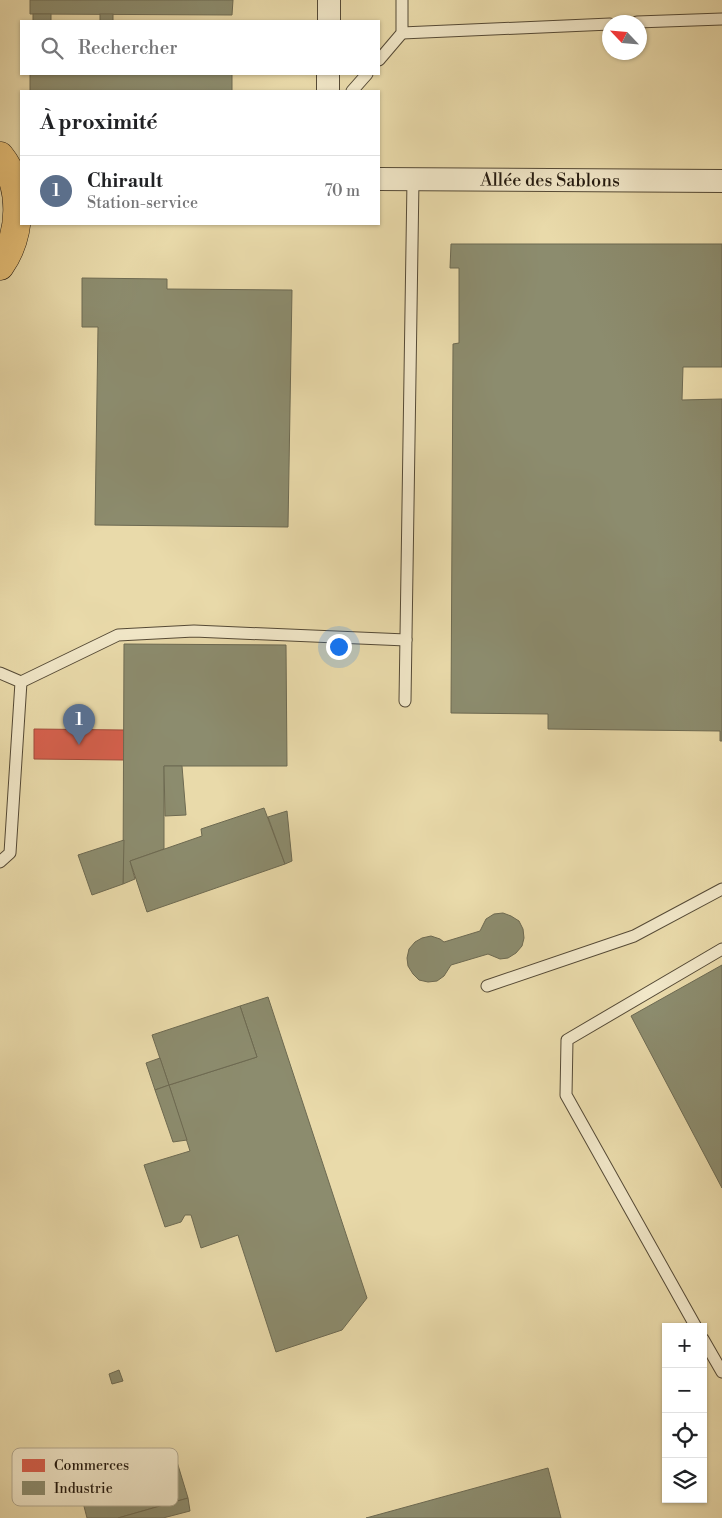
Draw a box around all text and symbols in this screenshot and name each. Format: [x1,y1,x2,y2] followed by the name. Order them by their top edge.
[602,15,647,60] north arrow
[20,20,380,75] search box
[38,34,66,62] icon: search
[78,36,177,60] text: Rechercher
[40,110,157,136] text: À proximité
[87,169,163,193] text: Chirault
[479,169,620,192] street label: Allée des Sablons
[52,181,60,201] text: 1
[324,181,360,201] text: 70 m
[87,193,198,213] text: Station-service
[326,634,352,660] your location
[63,704,95,745] pin: 1
[662,1323,707,1503] map controls
[662,1323,707,1368] button: +
[662,1368,707,1413] button: −
[662,1413,707,1458] button: locate
[12,1448,178,1506] legend
[54,1457,129,1475] text: Commerces
[662,1458,707,1503] button: layers
[54,1480,113,1498] text: Industrie

